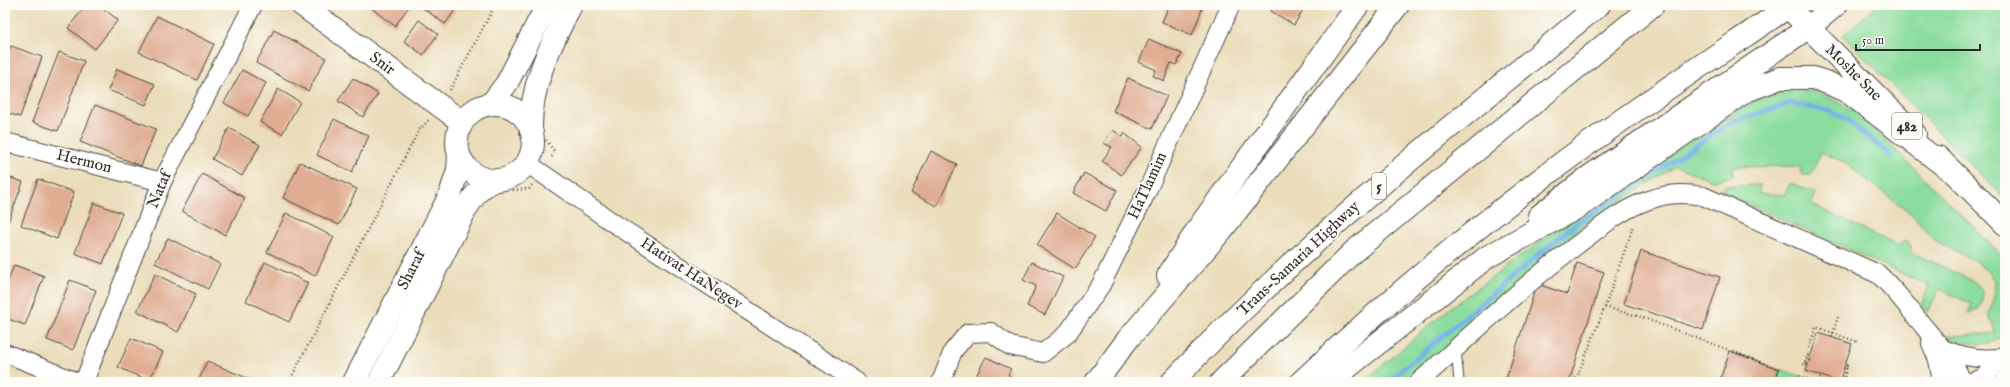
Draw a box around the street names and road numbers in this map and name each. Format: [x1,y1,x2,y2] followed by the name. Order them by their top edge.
[1820,40,1886,106] street label: Moshe Sne
[365,48,399,80] street label: Snir
[1892,113,1922,139] road number: 482
[54,146,114,179] street label: Hermon
[1124,149,1172,223] street label: HaTlamim
[143,165,178,212] street label: Nataf
[1372,173,1386,199] road number: 5
[1234,197,1364,321] street label: Trans-Samaria Highway
[636,234,747,315] street label: Hativat HaNegev
[394,244,432,293] street label: Sharaf

